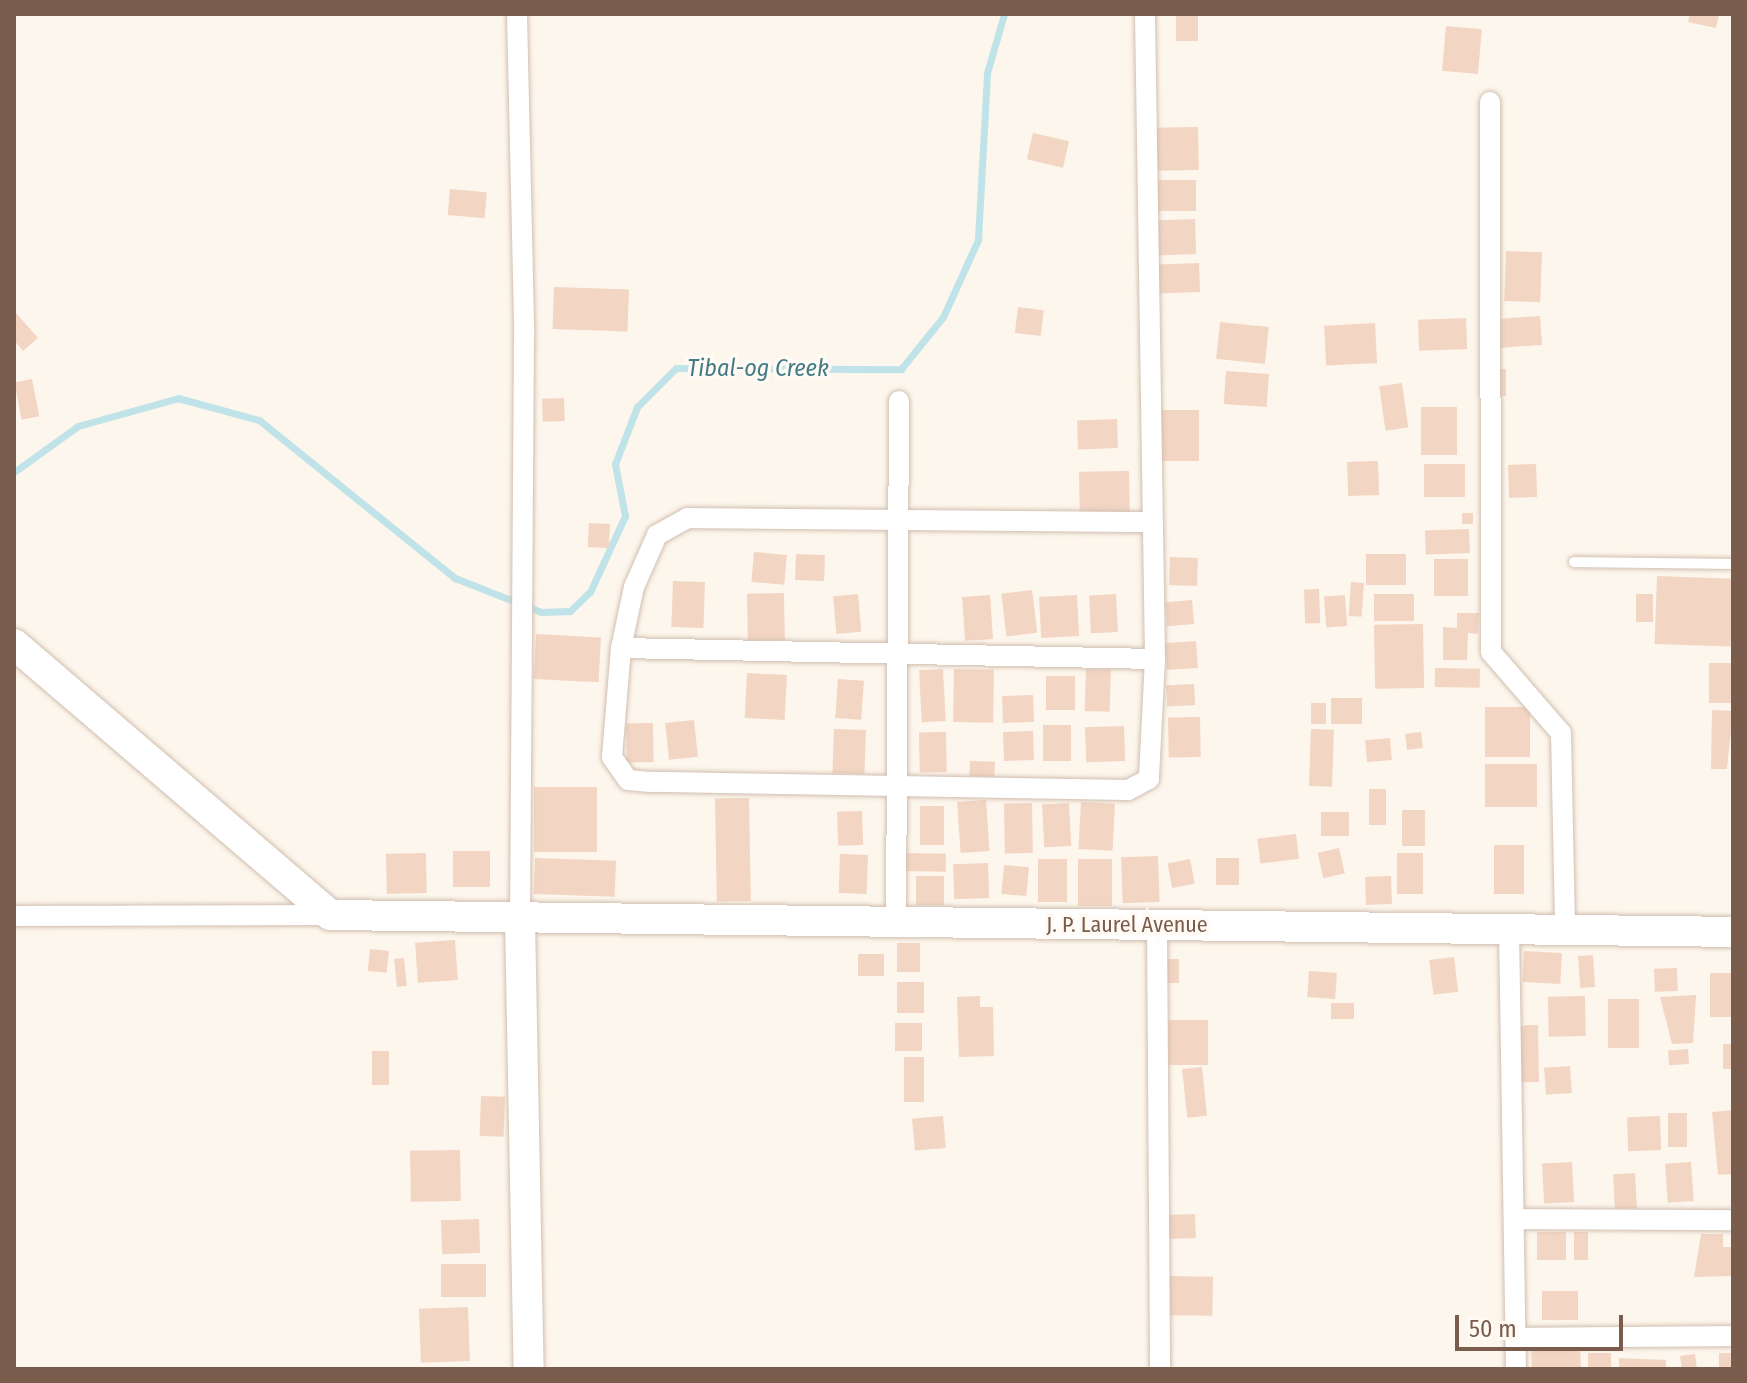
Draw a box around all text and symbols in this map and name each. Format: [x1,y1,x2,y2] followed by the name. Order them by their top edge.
[687,355,829,383] water label: Tibal-og Creek
[1046,912,1208,938] street label: J. P. Laurel Avenue
[1459,1299,1627,1349] scale bar
[1469,1315,1517,1343] text: 50 m

